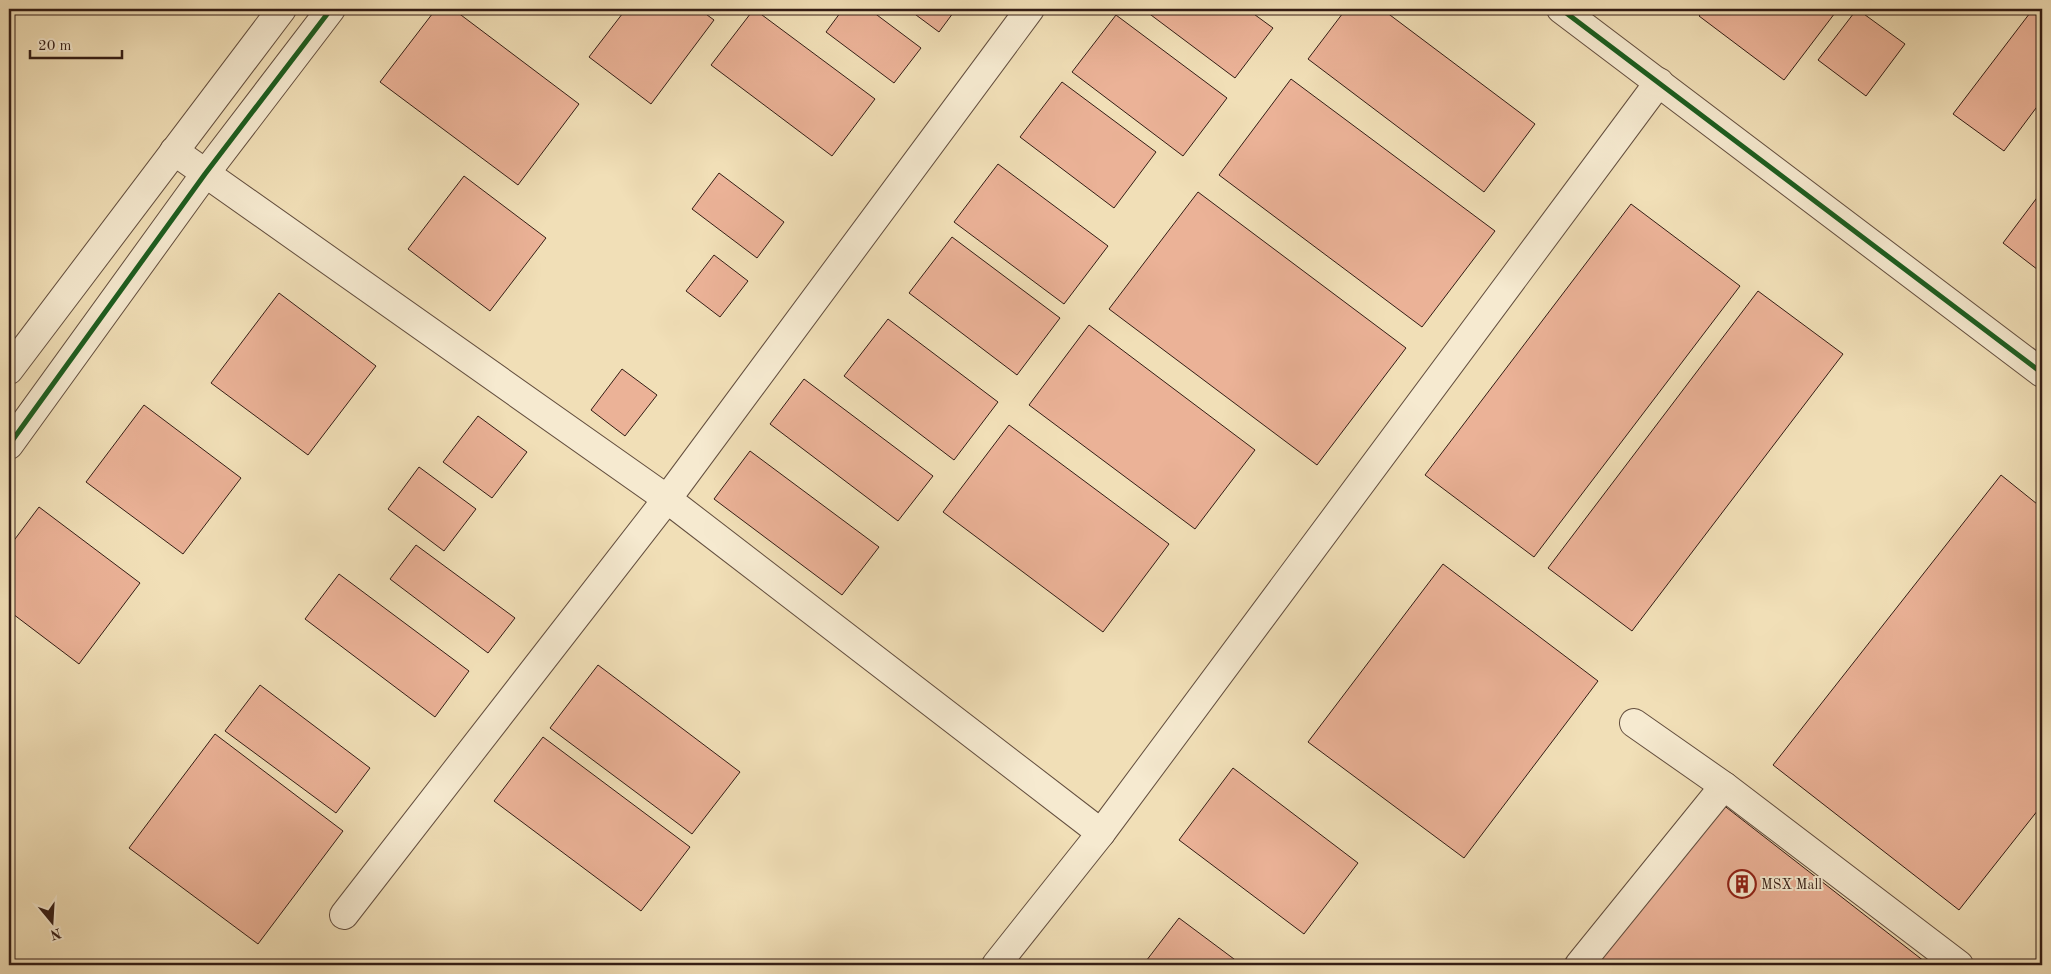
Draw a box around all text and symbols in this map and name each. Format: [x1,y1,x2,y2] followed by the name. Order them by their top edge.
[30,28,122,60] scale bar
[38,39,72,54] text: 20 m
[1727,869,1757,899] building icon: MSX Mall
[1761,878,1822,892] place label: MSX Mall
[28,896,78,946] north arrow
[48,925,63,942] text: N

